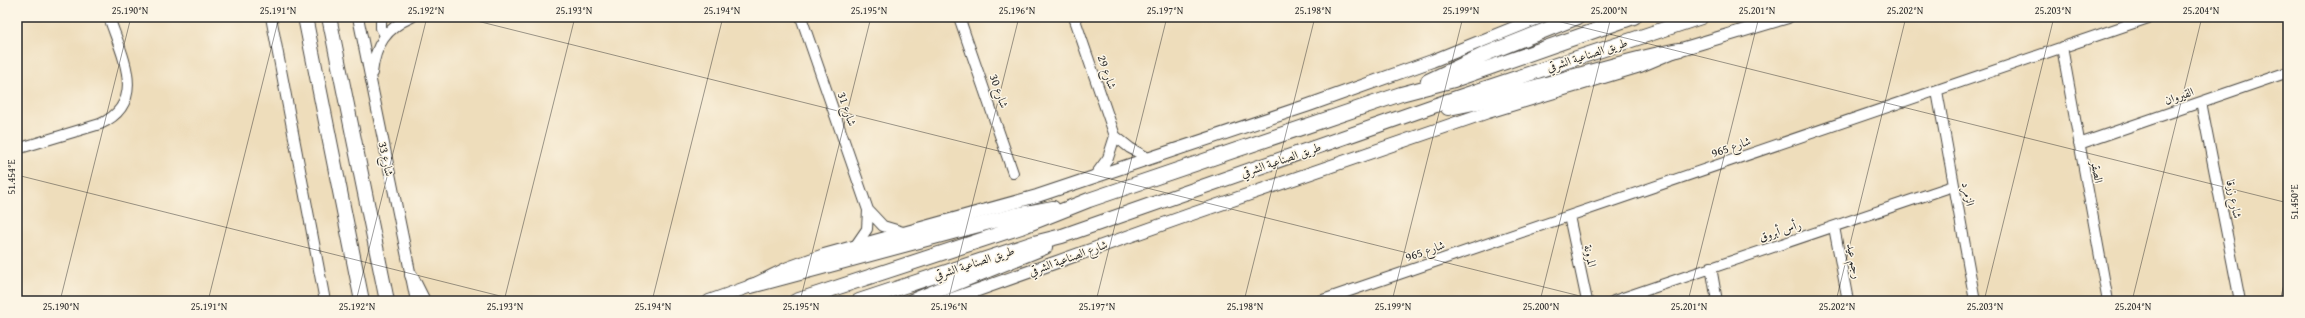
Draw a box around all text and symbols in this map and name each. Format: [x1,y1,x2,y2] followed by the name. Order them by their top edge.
[112,3,149,18] text: 25.190°N
[260,3,297,18] text: 25.191°N
[408,3,445,18] text: 25.192°N
[556,3,593,18] text: 25.193°N
[704,3,741,18] text: 25.194°N
[851,3,888,18] text: 25.195°N
[999,3,1036,18] text: 25.196°N
[1147,3,1184,18] text: 25.197°N
[1295,3,1332,18] text: 25.198°N
[1443,3,1480,18] text: 25.199°N
[1591,3,1628,18] text: 25.200°N
[1739,3,1776,18] text: 25.201°N
[1887,3,1924,18] text: 25.202°N
[2035,3,2072,18] text: 25.203°N
[2183,3,2220,18] text: 25.204°N
[1544,33,1630,77] street label: طريق الصناعية الشرقي
[1091,53,1121,92] street label: شارع 29
[983,72,1013,111] street label: شارع 30
[2162,82,2196,108] street label: القيروان
[831,90,861,129] street label: شارع 31
[1709,132,1754,164] street label: شارع 965
[1238,138,1324,183] street label: طريق الصناعية الشرقي
[372,140,398,179] street label: شارع 33
[2087,158,2108,185] street label: الصقر
[4,159,19,195] text: 51.454°E
[2219,178,2247,221] street label: شارع زرقا
[1957,181,1979,208] street label: الزمرد
[2287,184,2302,220] text: 51.450°E
[1756,216,1803,245] street label: رأس أبروق
[1026,235,1111,283] street label: شارع الصناعية الشرقي
[1403,236,1448,268] street label: شارع 965
[931,241,1017,285] street label: طريق الصناعية الشرقي
[1840,242,1866,281] street label: رجم عيد
[1580,243,1601,269] street label: المرونة
[43,299,80,314] text: 25.190°N
[191,299,228,314] text: 25.191°N
[339,299,376,314] text: 25.192°N
[487,299,524,314] text: 25.193°N
[635,299,672,314] text: 25.194°N
[783,299,820,314] text: 25.195°N
[931,299,968,314] text: 25.196°N
[1079,299,1116,314] text: 25.197°N
[1227,299,1264,314] text: 25.198°N
[1375,299,1412,314] text: 25.199°N
[1523,299,1560,314] text: 25.200°N
[1671,299,1708,314] text: 25.201°N
[1819,299,1856,314] text: 25.202°N
[1967,299,2004,314] text: 25.203°N
[2115,299,2152,314] text: 25.204°N

